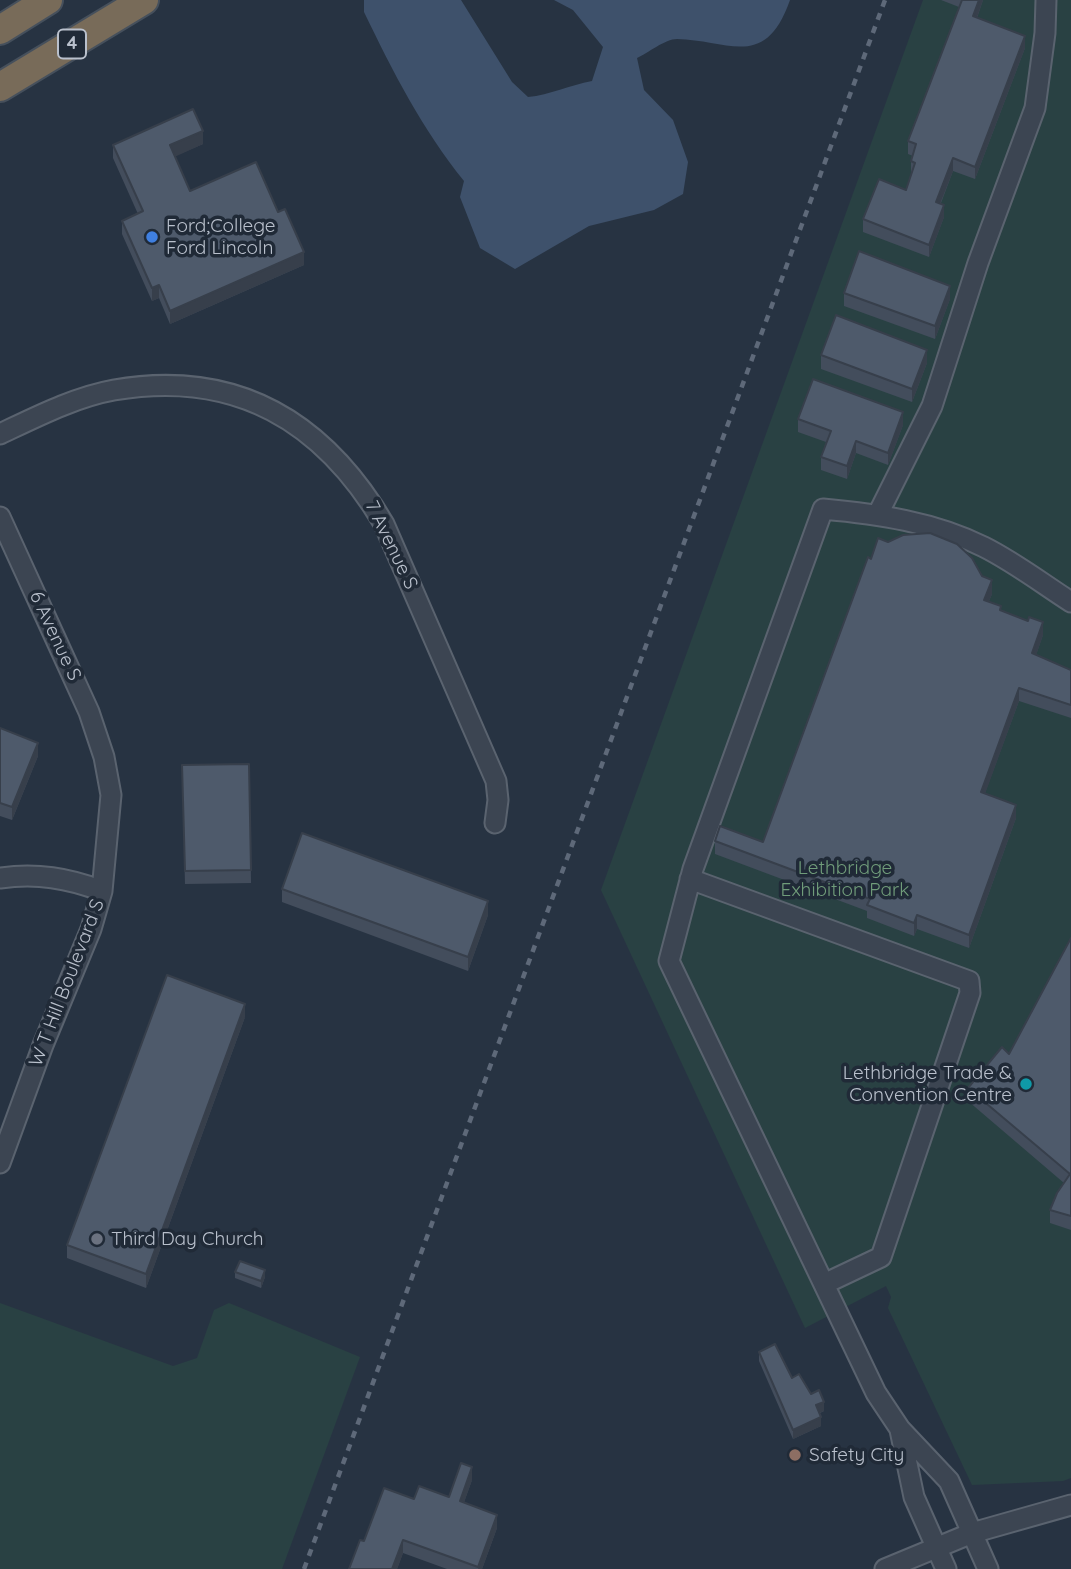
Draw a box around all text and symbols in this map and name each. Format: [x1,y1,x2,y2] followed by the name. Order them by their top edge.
[58,29,86,58] road number: 4
[166,215,275,259] place label: Ford;College Ford Lincoln
[144,229,160,245] marker: Ford;College Ford Lincoln
[360,497,422,593] street label: 7 Avenue S
[24,588,86,684] street label: 6 Avenue S
[781,857,909,901] park label: Lethbridge Exhibition Park
[25,896,109,1070] street label: W T Hill Boulevard S
[843,1062,1012,1106] place label: Lethbridge Trade & Convention Centre
[1018,1076,1034,1092] marker: Lethbridge Trade & Convention Centre
[111,1228,264,1250] place label: Third Day Church
[89,1231,105,1247] marker: Third Day Church
[809,1444,904,1466] place label: Safety City
[787,1447,803,1463] marker: Safety City

